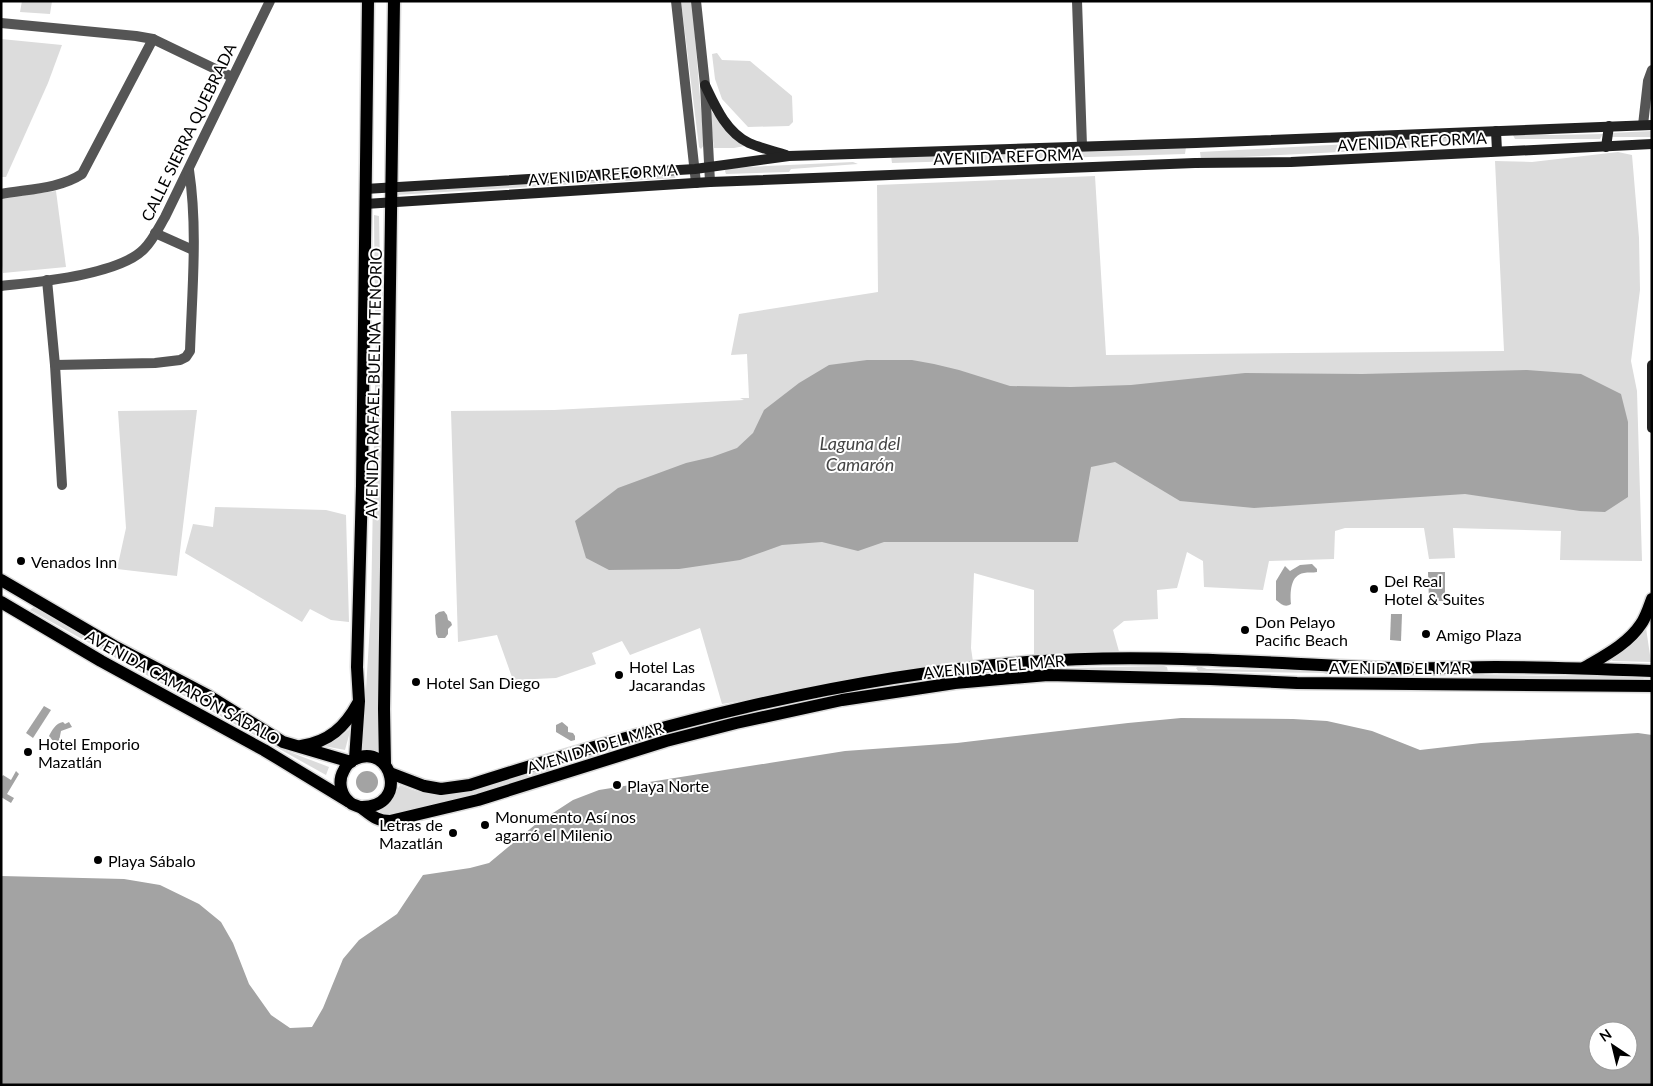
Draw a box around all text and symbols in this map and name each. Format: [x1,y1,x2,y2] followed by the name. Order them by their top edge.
[137,40,240,224] street label: CALLE SIERRA QUEBRADA
[1337,128,1487,154] street label: AVENIDA REFORMA
[933,144,1083,168] street label: AVENIDA REFORMA
[528,159,678,189] street label: AVENIDA REFORMA
[361,247,385,518] street label: AVENIDA RAFAEL BUELNA TENORIO
[820,432,900,475] water label: Laguna del Camarón
[31,552,117,571] place label: Venados Inn
[15,555,27,567] marker: Venados Inn
[1384,571,1485,608] place label: Del Real Hotel & Suites
[1368,583,1380,595] marker: Del Real Hotel & Suites
[1255,612,1348,649] place label: Don Pelayo Pacific Beach
[1239,624,1251,636] marker: Don Pelayo Pacific Beach
[82,625,284,749] street label: AVENIDA CAMARÓN SÁBALO
[1436,625,1522,644] place label: Amigo Plaza
[1420,628,1432,640] marker: Amigo Plaza
[922,650,1066,682] street label: AVENIDA DEL MAR
[629,657,705,694] place label: Hotel Las Jacarandas
[1329,658,1471,677] street label: AVENIDA DEL MAR
[613,669,625,681] marker: Hotel Las Jacarandas
[426,673,540,692] place label: Hotel San Diego
[410,676,422,688] marker: Hotel San Diego
[524,717,666,777] street label: AVENIDA DEL MAR
[38,734,140,771] place label: Hotel Emporio Mazatlán
[22,746,34,758] marker: Hotel Emporio Mazatlán
[627,776,709,795] place label: Playa Norte
[611,779,623,791] marker: Playa Norte
[495,807,636,844] place label: Monumento Así nos agarró el Milenio
[379,815,443,852] place label: Letras de Mazatlán
[479,819,491,831] marker: Monumento Así nos agarró el Milenio
[447,827,459,839] marker: Letras de Mazatlán
[108,851,196,870] place label: Playa Sábalo
[92,854,104,866] marker: Playa Sábalo
[1588,1021,1638,1071] north arrow
[1596,1025,1615,1045] text: N

